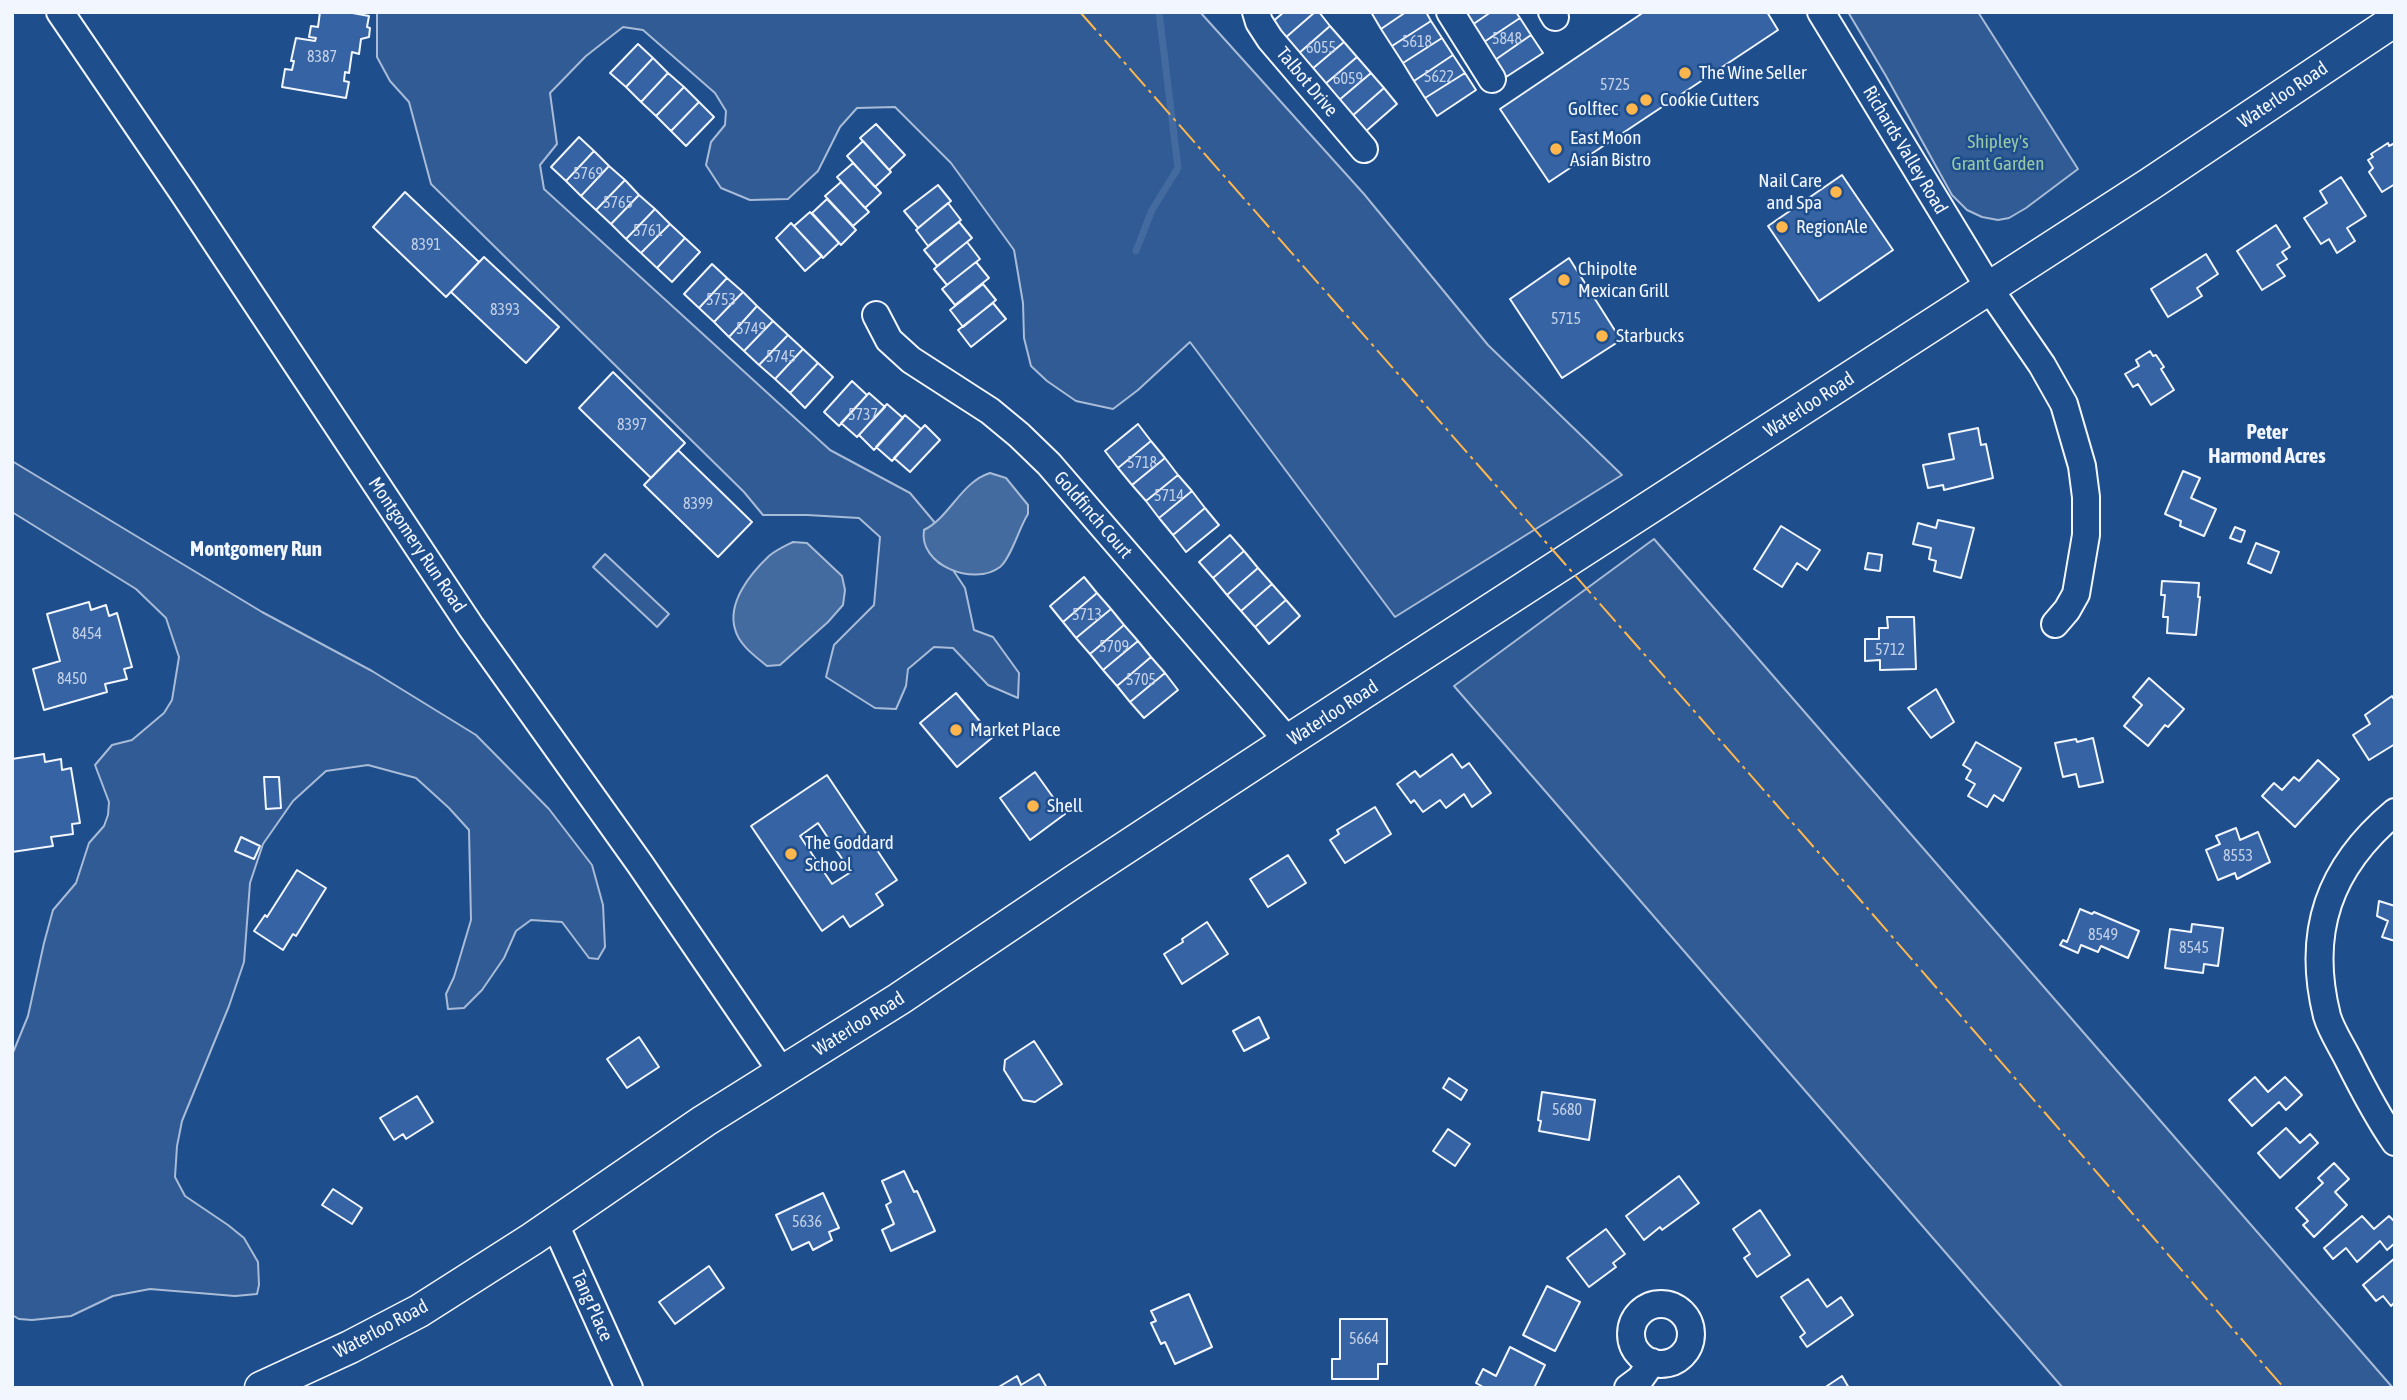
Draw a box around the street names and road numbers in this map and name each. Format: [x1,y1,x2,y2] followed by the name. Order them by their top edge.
[1271,43,1343,121] street label: Talbot Drive
[2234,57,2332,133] street label: Waterloo Road
[1858,82,1952,218] street label: Richards Valley Road
[1760,367,1858,443] street label: Waterloo Road
[1049,467,1137,563] street label: Goldfinch Court
[363,473,471,617] street label: Montgomery Run Road
[1284,675,1382,751] street label: Waterloo Road
[809,987,909,1061] street label: Waterloo Road
[566,1267,618,1345] street label: Tang Place
[330,1295,432,1363] street label: Waterloo Road

